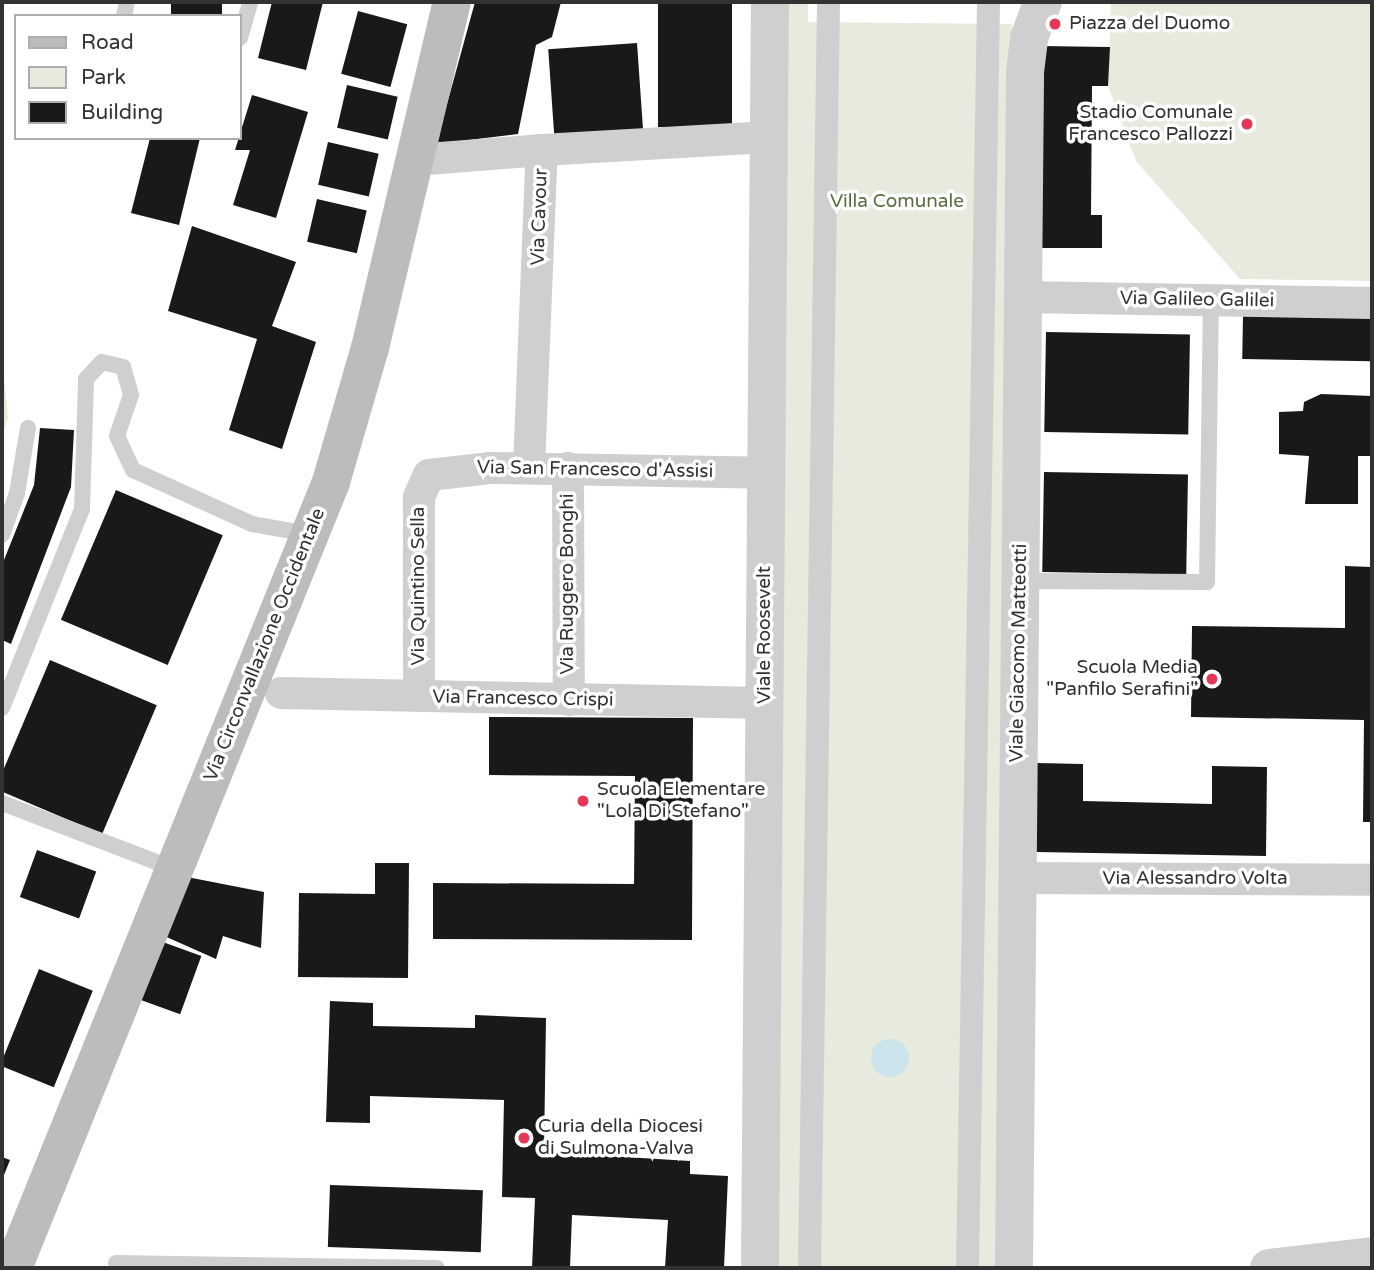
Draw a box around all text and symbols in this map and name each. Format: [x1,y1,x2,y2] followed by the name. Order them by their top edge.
[1069,13,1230,35] place label: Piazza del Duomo
[14,14,242,140] legend
[1047,16,1063,32] marker: Piazza del Duomo
[81,30,134,55] text: Road
[81,65,126,90] text: Park
[81,100,163,125] text: Building
[1068,102,1233,146] place label: Stadio Comunale Francesco Pallozzi
[1239,116,1255,132] marker: Stadio Comunale Francesco Pallozzi
[527,168,553,266] street label: Via Cavour
[830,191,964,213] park label: Villa Comunale
[1120,287,1274,313] street label: Via Galileo Galilei
[477,457,713,483] street label: Via San Francesco d'Assisi
[557,493,579,675] street label: Via Ruggero Bonghi
[200,505,330,785] street label: Via Circonvallazione Occidentale
[408,507,430,665] street label: Via Quintino Sella
[1006,543,1032,763] street label: Viale Giacomo Matteotti
[754,566,776,704] street label: Viale Roosevelt
[1046,657,1198,701] place label: Scuola Media "Panfilo Serafini"
[1204,671,1220,687] marker: Scuola Media "Panfilo Serafini"
[432,686,614,712] street label: Via Francesco Crispi
[597,779,765,823] place label: Scuola Elementare "Lola Di Stefano"
[575,793,591,809] marker: Scuola Elementare "Lola Di Stefano"
[1102,868,1288,890] street label: Via Alessandro Volta
[538,1116,703,1160] place label: Curia della Diocesi di Sulmona-Valva
[516,1130,532,1146] marker: Curia della Diocesi di Sulmona-Valva

